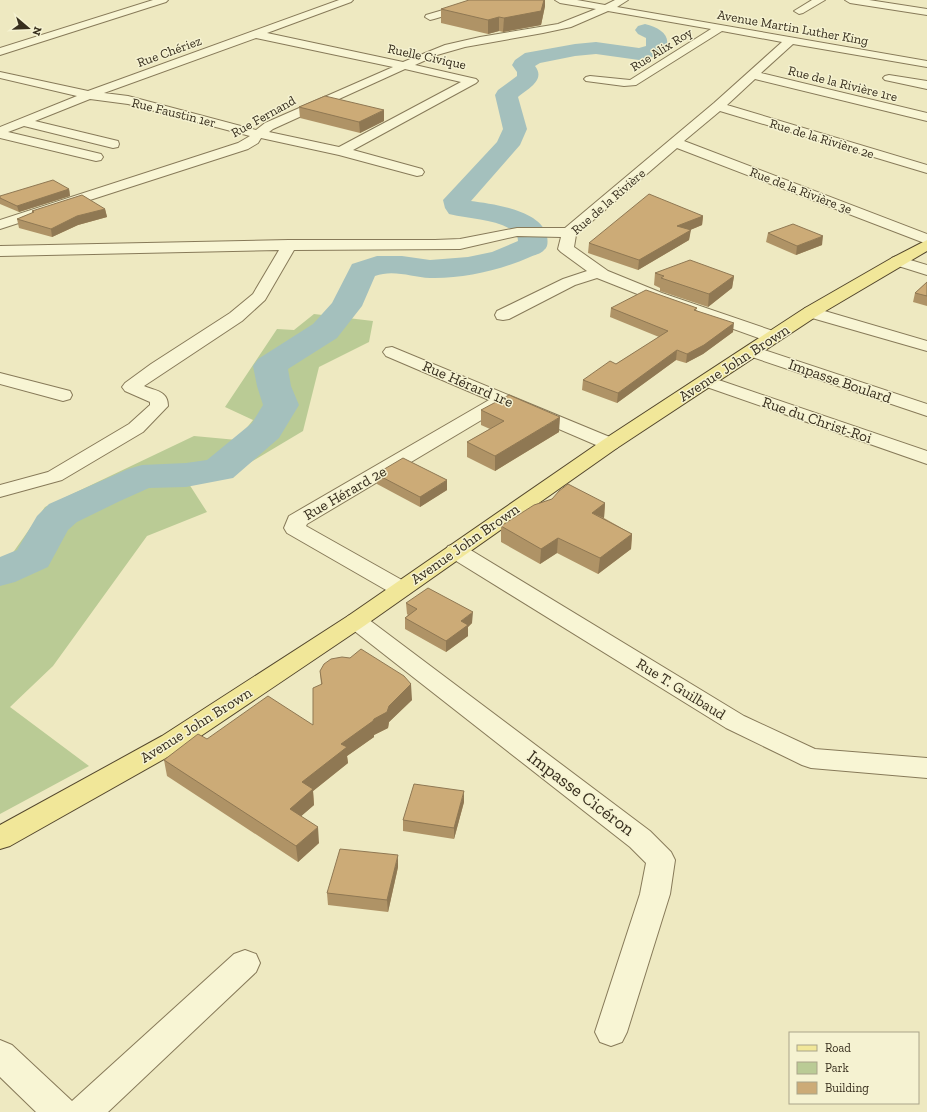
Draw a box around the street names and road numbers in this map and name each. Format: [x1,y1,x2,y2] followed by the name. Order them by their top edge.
[716,7,870,48] street label: Avenue Martin Luther King
[628,24,695,74] street label: Rue Alix Roy
[135,33,203,70] street label: Rue Chériez
[386,41,468,72] street label: Ruelle Civique
[787,63,899,104] street label: Rue de la Rivière 1re
[228,93,298,140] street label: Rue Fernand
[130,95,217,130] street label: Rue Faustin 1er
[768,115,876,162] street label: Rue de la Rivière 2e
[748,164,854,217] street label: Rue de la Rivière 3e
[568,165,648,237] street label: Rue de la Rivière
[675,320,793,405] street label: Avenue John Brown
[786,355,895,407] street label: Impasse Boulard
[420,357,516,411] street label: Rue Hérard 1re
[760,393,874,447] street label: Rue du Christ-Roi
[300,462,390,524] street label: Rue Hérard 2e
[407,500,523,588] street label: Avenue John Brown
[633,654,730,724] street label: Rue T. Guilbaud
[137,683,255,767] street label: Avenue John Brown
[523,745,640,841] street label: Impasse Cicéron

